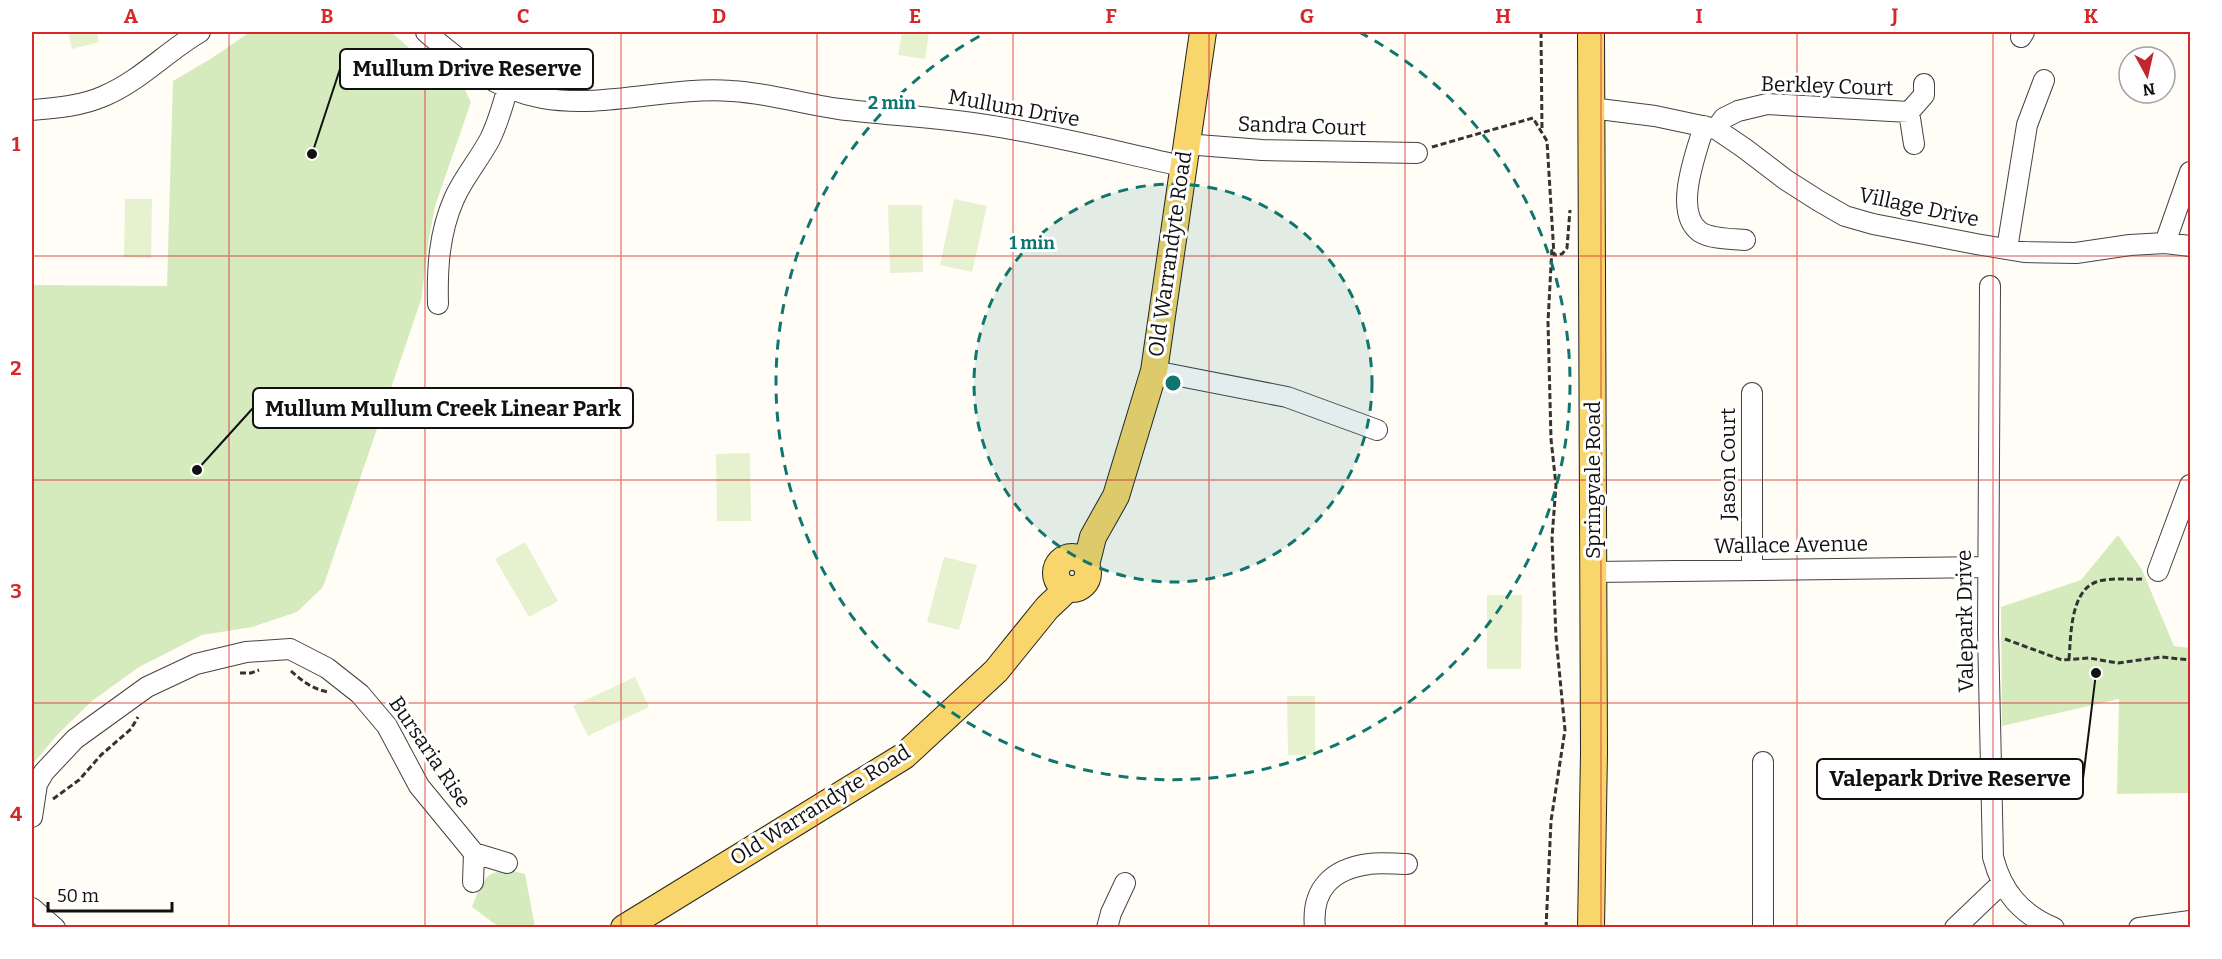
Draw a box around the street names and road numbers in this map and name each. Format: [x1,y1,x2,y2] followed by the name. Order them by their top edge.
[1760,71,1894,101] street label: Berkley Court
[946,84,1082,132] street label: Mullum Drive
[1237,111,1367,141] street label: Sandra Court
[1143,149,1197,359] street label: Old Warrandyte Road
[1857,182,1981,232] street label: Village Drive
[1580,401,1606,559] street label: Springvale Road
[1715,407,1741,521] street label: Jason Court
[1714,531,1868,559] street label: Wallace Avenue
[1951,549,1979,693] street label: Valepark Drive
[383,691,477,813] street label: Bursaria Rise
[725,739,915,871] street label: Old Warrandyte Road

